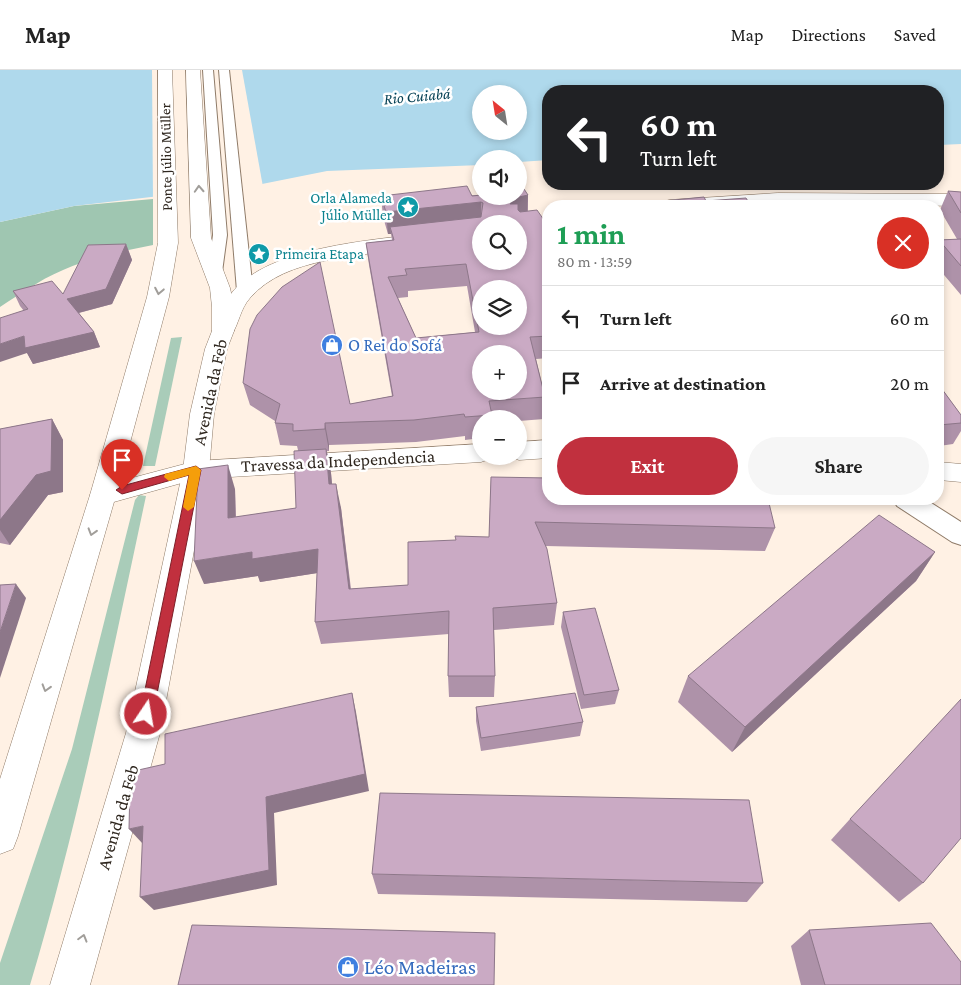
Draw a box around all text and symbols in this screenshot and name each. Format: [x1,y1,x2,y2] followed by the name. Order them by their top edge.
[25,21,71,48] text: Map
[731,25,763,45] text: Map
[791,25,866,45] text: Directions
[894,25,936,45] text: Saved
[383,85,451,107] water label: Rio Cuiabá
[472,85,528,140] north arrow
[472,85,527,465] map controls
[157,102,176,211] street label: Ponte Júlio Müller
[557,105,622,170] icon: left
[640,105,717,144] text: 60 m
[640,146,717,171] text: Turn left
[472,150,527,205] button: sound
[193,185,204,193] one-way arrow
[310,190,393,224] place label: Orla Alameda Júlio Müller
[396,195,420,219] place icon: Orla Alameda Júlio Müller
[472,215,527,270] button: search
[557,217,625,250] text: 1 min
[877,217,929,269] button: close
[247,242,271,266] place icon: Primeira Etapa
[275,246,364,263] place label: Primeira Etapa
[557,253,632,270] text: 80 m · 13:59
[472,280,527,335] button: layers
[154,287,164,296] one-way arrow
[557,304,585,332] icon: left
[600,308,672,329] text: Turn left
[890,308,929,329] text: 60 m
[320,333,344,357] shop icon: O Rei do Sofá
[348,335,442,355] place label: O Rei do Sofá
[189,337,231,447] street label: Avenida da Feb
[472,345,527,400] button: +
[557,369,585,397] icon: arrive
[600,373,766,394] text: Arrive at destination
[890,373,929,394] text: 20 m
[472,410,527,465] button: −
[557,437,738,495] button: Exit
[748,437,929,495] button: Share
[101,439,143,490] pin
[108,446,136,474] icon: arrive
[240,446,436,476] street label: Travessa da Independencia
[88,527,98,536] one-way arrow
[41,683,51,691] one-way arrow
[119,687,171,739] position arrow
[93,762,143,872] street label: Avenida da Feb
[78,935,88,943] one-way arrow
[336,955,360,979] shop icon: Léo Madeiras
[364,955,476,979] place label: Léo Madeiras

